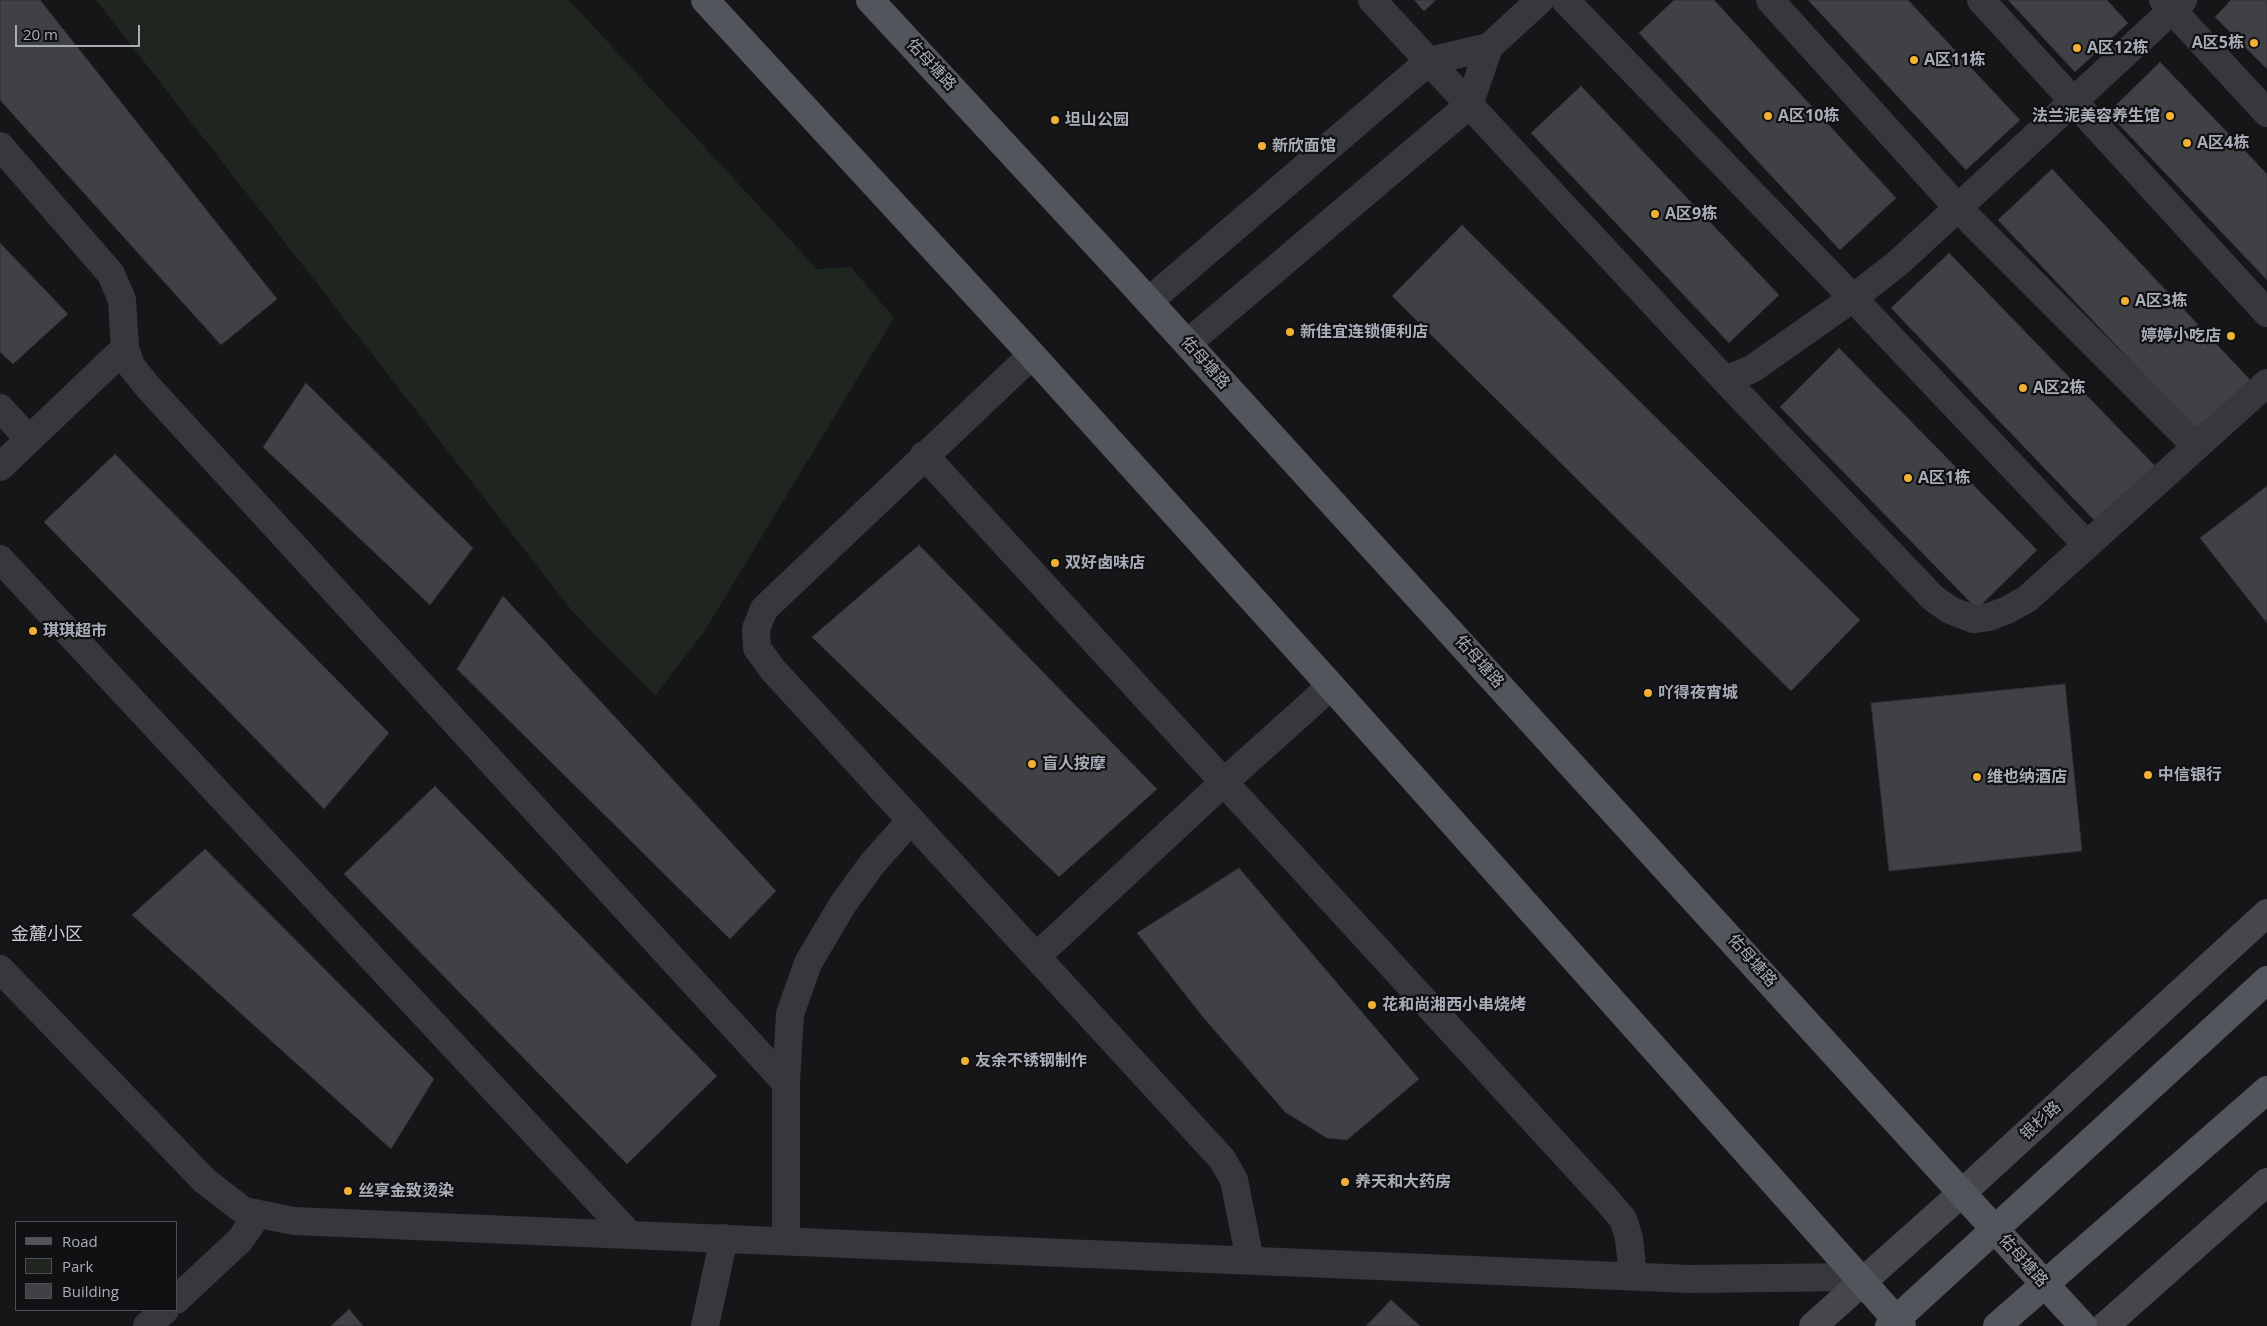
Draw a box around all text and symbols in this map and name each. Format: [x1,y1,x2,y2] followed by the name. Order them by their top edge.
[18,15,142,47] scale bar
[23,24,58,44] text: 20 m
[2192,33,2244,53] place label: A区5栋
[902,35,960,95] street label: 佑母塘路
[2248,37,2260,49] marker: A区5栋
[2087,38,2148,58] place label: A区12栋
[2071,42,2083,54] marker: A区12栋
[1924,50,1985,70] place label: A区11栋
[1908,54,1920,66] marker: A区11栋
[1778,106,1839,126] place label: A区10栋
[2032,106,2160,126] place label: 法兰泥美容养生馆
[1065,110,1129,130] place label: 坦山公园
[1762,110,1774,122] marker: A区10栋
[2164,110,2176,122] marker: 法兰泥美容养生馆
[1049,114,1061,126] marker: 坦山公园
[2197,133,2249,153] place label: A区4栋
[1272,136,1336,156] place label: 新欣面馆
[2181,137,2193,149] marker: A区4栋
[1256,140,1268,152] marker: 新欣面馆
[1665,204,1717,224] place label: A区9栋
[1649,208,1661,220] marker: A区9栋
[2135,291,2187,311] place label: A区3栋
[2119,295,2131,307] marker: A区3栋
[1300,322,1428,342] place label: 新佳宜连锁便利店
[1284,326,1296,338] marker: 新佳宜连锁便利店
[2141,326,2221,346] place label: 婷婷小吃店
[2225,330,2237,342] marker: 婷婷小吃店
[1176,333,1234,393] street label: 佑母塘路
[2033,378,2085,398] place label: A区2栋
[2017,382,2029,394] marker: A区2栋
[1918,468,1970,488] place label: A区1栋
[1902,472,1914,484] marker: A区1栋
[1065,553,1145,573] place label: 双好卤味店
[1049,557,1061,569] marker: 双好卤味店
[43,621,107,641] place label: 琪琪超市
[27,625,39,637] marker: 琪琪超市
[1450,632,1508,692] street label: 佑母塘路
[1658,683,1738,703] place label: 吖得夜宵城
[1642,687,1654,699] marker: 吖得夜宵城
[1042,754,1106,774] place label: 盲人按摩
[1026,758,1038,770] marker: 盲人按摩
[2158,765,2222,785] place label: 中信银行
[1987,767,2067,787] place label: 维也纳酒店
[2142,769,2154,781] marker: 中信银行
[1971,771,1983,783] marker: 维也纳酒店
[11,924,83,946] district label: 金麓小区
[1723,931,1781,991] street label: 佑母塘路
[1382,995,1526,1015] place label: 花和尚湘西小串烧烤
[1366,999,1378,1011] marker: 花和尚湘西小串烧烤
[975,1051,1087,1071] place label: 友余不锈钢制作
[959,1055,971,1067] marker: 友余不锈钢制作
[2017,1098,2065,1144] street label: 银杉路
[1355,1172,1451,1192] place label: 养天和大药房
[1339,1176,1351,1188] marker: 养天和大药房
[358,1181,454,1201] place label: 丝享金致烫染
[342,1185,354,1197] marker: 丝享金致烫染
[15,1221,178,1311] legend
[62,1231,98,1251] text: Road
[1994,1231,2052,1291] street label: 佑母塘路
[62,1256,93,1276] text: Park
[62,1281,119,1301] text: Building

